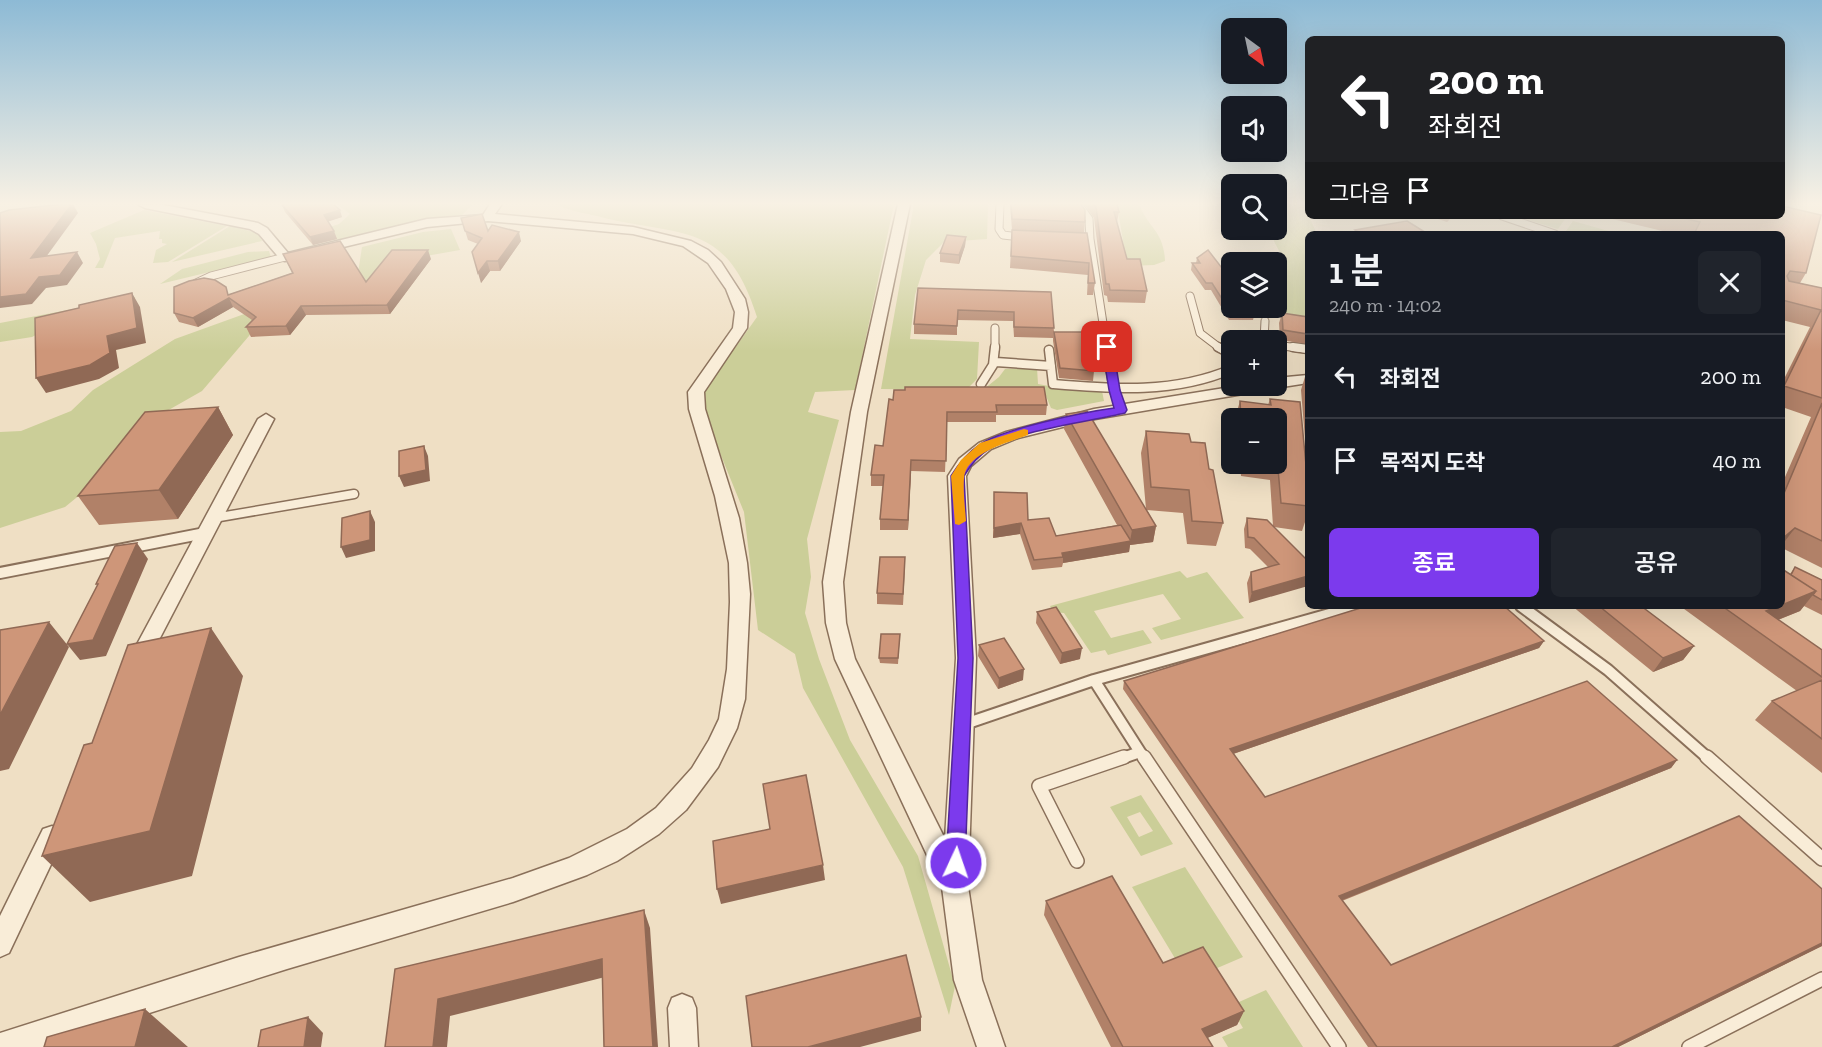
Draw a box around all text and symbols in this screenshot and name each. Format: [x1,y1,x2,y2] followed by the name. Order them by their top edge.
[1221,18,1287,84] north arrow
[1221,18,1287,474] map controls
[1428,54,1544,105] text: 200 m
[1329,60,1407,138] icon: left
[1221,96,1287,162] button: sound
[1428,111,1503,143] text: 좌회전
[1221,174,1287,240] button: search
[1402,174,1435,207] icon: arrive
[1329,180,1390,207] text: 그다음
[1329,249,1384,292] text: 1 분
[1698,251,1761,314] button: close
[1221,252,1287,318] button: layers
[1329,293,1442,317] text: 240 m · 14:02
[1081,321,1132,372] pin
[1090,330,1123,363] icon: arrive
[1221,330,1287,396] button: +
[1329,360,1362,393] icon: left
[1700,363,1761,390] text: 200 m
[1380,365,1441,392] text: 좌회전
[1221,408,1287,474] button: −
[1329,444,1362,477] icon: arrive
[1712,447,1761,474] text: 40 m
[1380,449,1485,476] text: 목적지 도착
[1329,528,1539,597] button: 종료
[1551,528,1761,597] button: 공유
[924,831,988,895] position arrow

